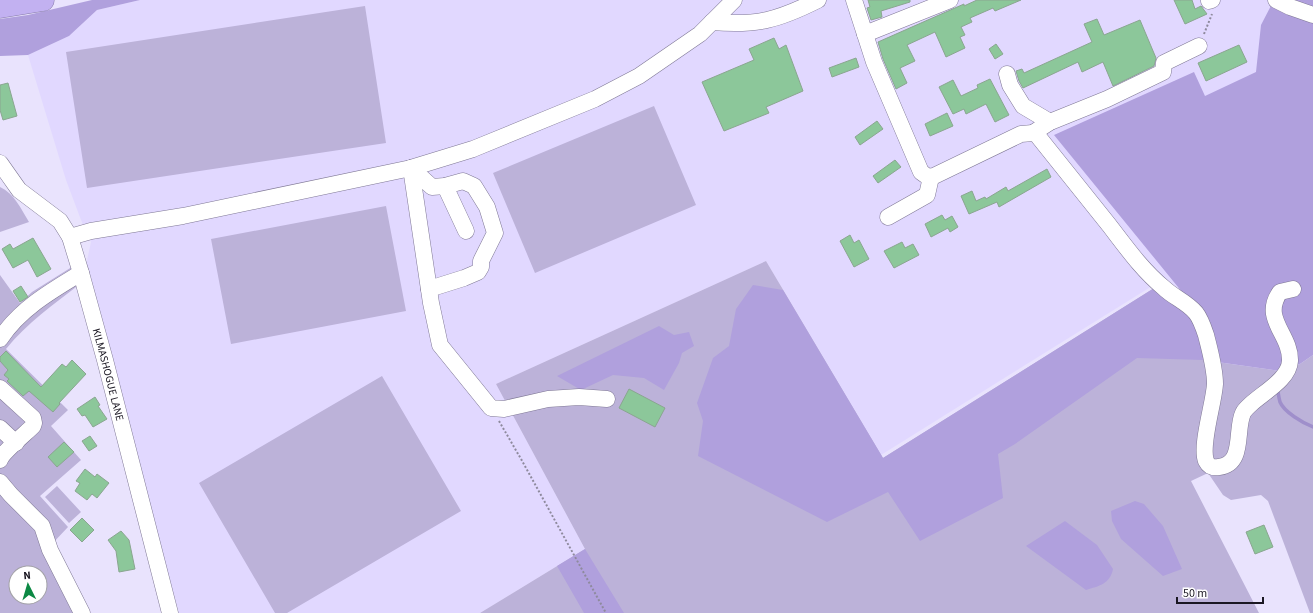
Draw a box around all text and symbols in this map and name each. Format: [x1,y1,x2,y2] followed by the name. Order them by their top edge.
[89,326,128,423] street label: KILMASHOGUE LANE
[8,565,48,605] north arrow
[23,568,31,583] text: N
[1177,579,1263,605] scale bar
[1183,585,1207,602] text: 50 m

